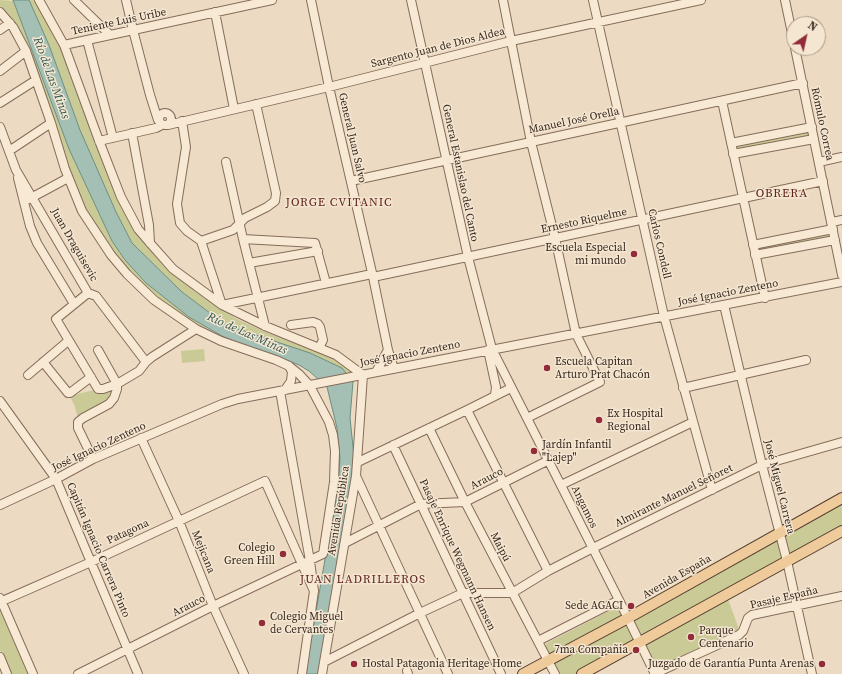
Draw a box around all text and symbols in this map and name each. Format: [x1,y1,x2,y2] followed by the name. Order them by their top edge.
[71,6,167,38] street label: Teniente Luis Uribe
[786,16,826,56] north arrow
[805,18,820,35] text: N
[370,25,506,71] street label: Sargento Juan de Dios Aldea
[30,35,72,121] water label: Río de Las Minas
[808,86,836,162] street label: Rómulo Correa
[335,92,369,184] street label: General Juan Salvo
[439,103,481,243] street label: General Estanislao del Canto
[528,105,620,137] street label: Manuel José Orella
[756,187,808,201] district label: OBRERA
[286,196,392,210] district label: JORGE CVITANIC
[540,205,628,237] street label: Ernesto Riquelme
[48,206,100,284] street label: Juan Draguisevic
[645,208,673,280] street label: Carlos Condell
[545,241,626,267] place label: Escuela Especial mi mundo
[629,249,639,259] marker: Escuela Especial mi mundo
[677,277,779,309] street label: José Ignacio Zenteno
[205,310,289,358] water label: Río de Las Minas
[359,338,461,370] street label: José Ignacio Zenteno
[555,355,650,381] place label: Escuela Capitan Arturo Prat Chacón
[542,363,552,373] marker: Escuela Capitan Arturo Prat Chacón
[607,407,663,433] place label: Ex Hospital Regional
[594,415,604,425] marker: Ex Hospital Regional
[50,419,148,475] street label: José Ignacio Zenteno
[542,438,612,464] place label: Jardín Infantil "Lajep"
[761,438,797,536] street label: José Miguel Carrera
[529,446,539,456] marker: Jardín Infantil "Lajep"
[613,462,735,530] street label: Almirante Manuel Señoret
[325,465,353,557] street label: Avenida República
[468,465,506,493] street label: Arauco
[416,477,498,633] street label: Pasaje Enrique Wegmann Hansen
[63,480,133,620] street label: Capitán Ignacio Carrera Pinto
[568,484,600,530] street label: Angamos
[105,517,151,547] street label: Patagona
[188,529,218,575] street label: Mejicana
[487,530,513,564] street label: Maipú
[224,541,275,567] place label: Colegio Green Hill
[278,549,288,559] marker: Colegio Green Hill
[640,552,714,602] street label: Avenida España
[300,573,426,587] district label: JUAN LADRILLEROS
[749,584,819,612] street label: Pasaje España
[170,592,208,620] street label: Arauco
[565,599,623,613] place label: Sede AGACI
[626,601,636,611] marker: Sede AGACI
[270,610,343,636] place label: Colegio Miguel de Cervantes
[257,618,267,628] marker: Colegio Miguel de Cervantes
[699,624,754,650] place label: Parque Centenario
[686,632,696,642] marker: Parque Centenario
[554,643,628,657] place label: 7ma Compañia
[631,645,641,655] marker: 7ma Compañia
[362,657,522,671] place label: Hostal Patagonia Heritage Home
[648,657,814,671] place label: Juzgado de Garantía Punta Arenas
[349,659,359,669] marker: Hostal Patagonia Heritage Home
[817,659,827,669] marker: Juzgado de Garantía Punta Arenas

